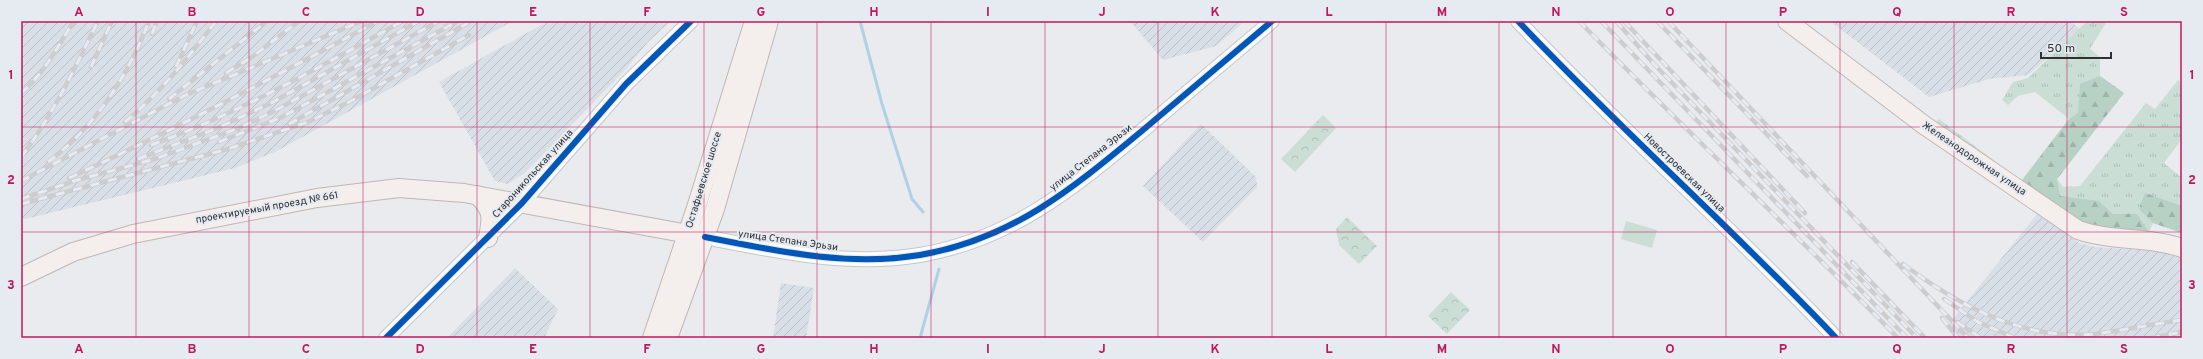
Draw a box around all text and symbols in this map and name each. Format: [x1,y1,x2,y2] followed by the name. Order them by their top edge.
[74,5,84,21] text: A
[188,5,197,21] text: B
[302,5,310,21] text: C
[415,5,425,21] text: D
[529,5,537,21] text: E
[643,5,651,21] text: F
[757,5,766,21] text: G
[869,5,879,21] text: H
[986,5,990,21] text: I
[1098,5,1106,21] text: J
[1210,5,1220,21] text: K
[1325,5,1333,21] text: L
[1437,5,1447,21] text: M
[1551,5,1561,21] text: N
[1665,5,1675,21] text: O
[1779,5,1788,21] text: P
[1892,5,1902,21] text: Q
[2007,5,2016,21] text: R
[2120,5,2128,21] text: S
[2041,34,2111,60] scale bar
[2047,41,2075,57] text: 50 m
[8,68,14,84] text: 1
[2189,68,2195,84] text: 1
[1919,119,2029,199] street label: Железнодорожная улица
[1047,122,1135,194] street label: улица Степана Эрьзи
[490,127,576,221] street label: Староникольская улица
[683,130,725,230] street label: Остафьевское шоссе
[1640,131,1728,215] street label: Новостроевская улица
[7,173,15,189] text: 2
[2188,173,2196,189] text: 2
[195,189,339,227] street label: проектируемый проезд № 661
[737,228,839,254] street label: улица Степана Эрьзи
[7,278,15,294] text: 3
[2188,278,2196,294] text: 3
[74,342,84,358] text: A
[188,342,197,358] text: B
[302,342,310,358] text: C
[415,342,425,358] text: D
[529,342,537,358] text: E
[643,342,651,358] text: F
[757,342,766,358] text: G
[869,342,879,358] text: H
[986,342,990,358] text: I
[1098,342,1106,358] text: J
[1210,342,1220,358] text: K
[1325,342,1333,358] text: L
[1437,342,1447,358] text: M
[1551,342,1561,358] text: N
[1665,342,1675,358] text: O
[1779,342,1788,358] text: P
[1892,342,1902,358] text: Q
[2007,342,2016,358] text: R
[2120,342,2128,358] text: S

